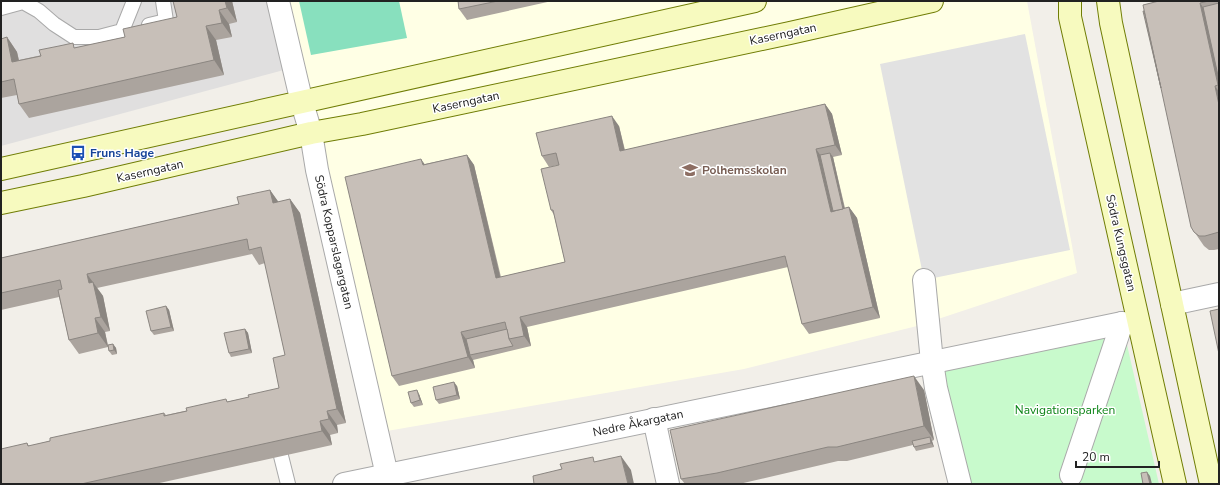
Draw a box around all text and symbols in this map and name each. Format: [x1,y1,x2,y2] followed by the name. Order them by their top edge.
[748,19,818,49] street label: Kaserngatan
[431,87,501,117] street label: Kaserngatan
[69,144,87,162] bus stop icon: Fruns Hage
[90,145,154,161] place label: Fruns Hage
[115,156,185,186] street label: Kaserngatan
[681,161,699,179] school or university icon: Polhemsskolan
[702,162,787,178] place label: Polhemsskolan
[311,173,357,311] street label: Södra Kopparslagargatan
[1102,193,1140,293] street label: Södra Kungsgatan
[1015,402,1115,418] park label: Navigationsparken
[591,406,685,440] street label: Nedre Åkargatan
[1076,443,1159,469] scale bar
[1082,449,1110,465] text: 20 m

